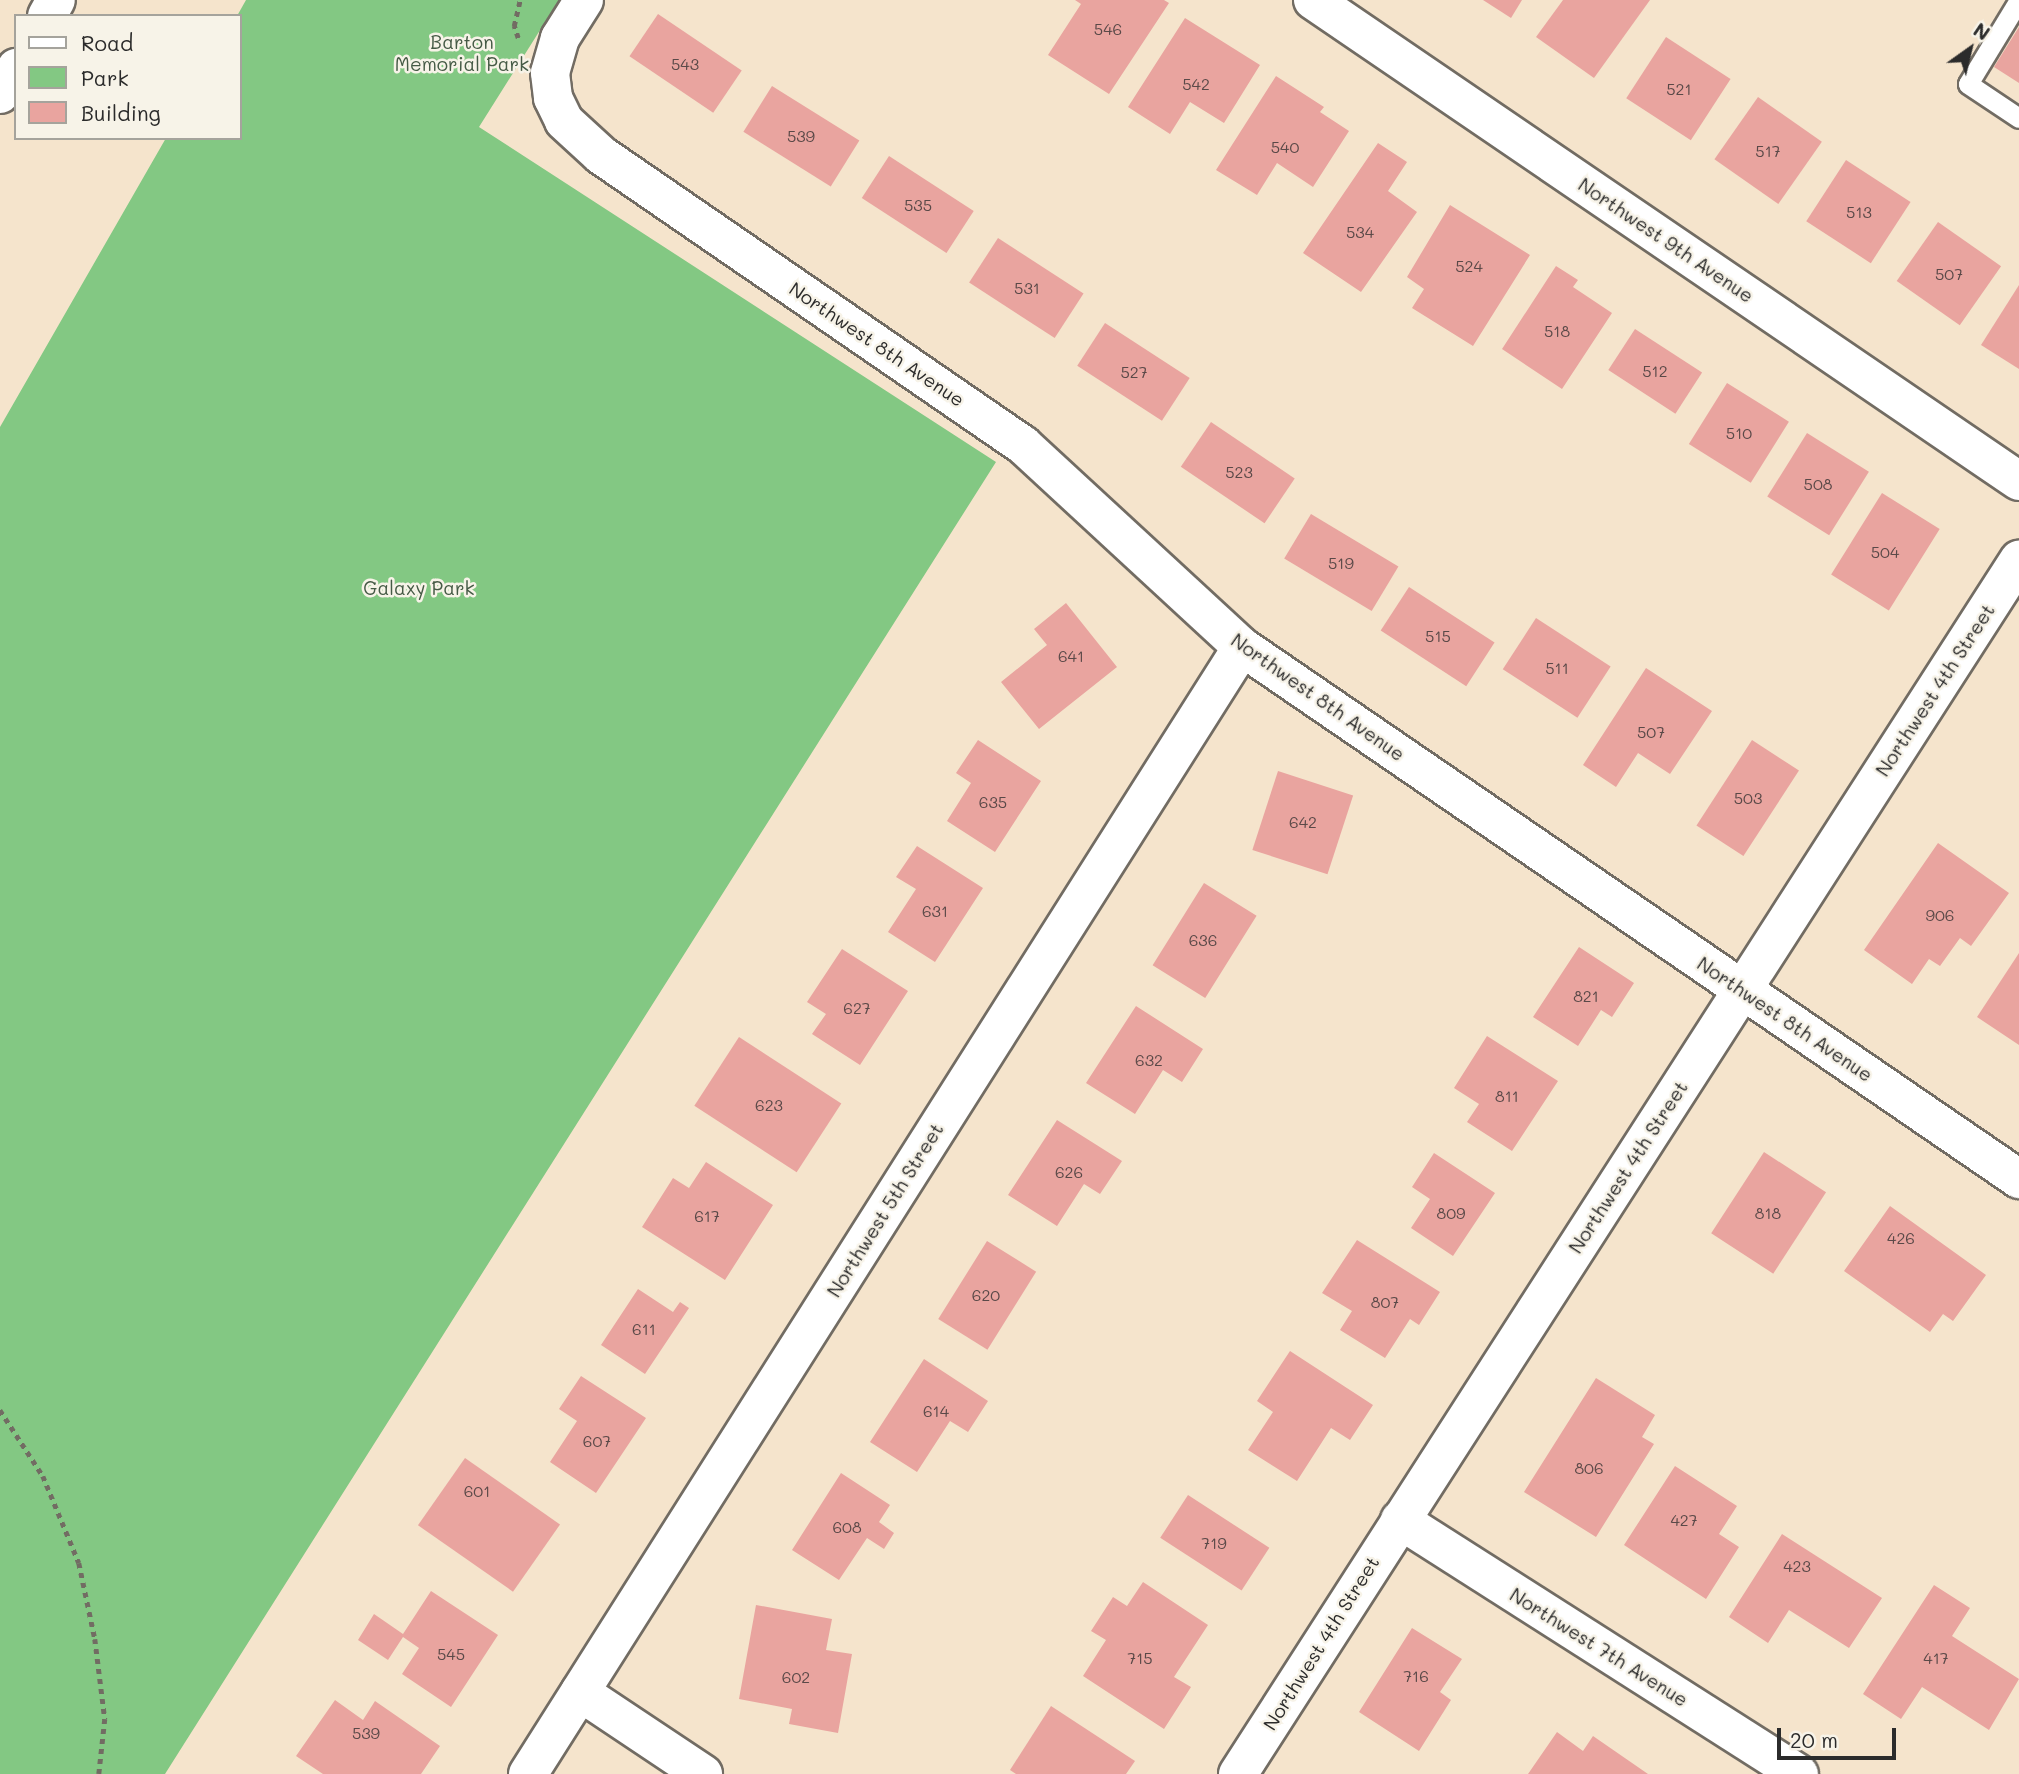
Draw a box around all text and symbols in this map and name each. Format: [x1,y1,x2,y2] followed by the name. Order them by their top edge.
[14,14,242,140] legend
[1935,14,2005,84] north arrow
[1969,17,1995,46] text: N
[1094,19,1122,39] house number: 546
[81,29,133,56] text: Road
[395,31,529,75] park label: Barton Memorial Park
[671,54,699,74] house number: 543
[81,64,129,91] text: Park
[1182,74,1210,94] house number: 542
[1666,79,1692,99] house number: 521
[81,99,161,126] text: Building
[787,126,815,146] house number: 539
[1271,137,1299,157] house number: 540
[1755,141,1781,161] house number: 517
[1574,173,1758,307] street label: Northwest 9th Avenue
[904,195,932,215] house number: 535
[1846,202,1872,222] house number: 513
[1346,222,1374,242] house number: 534
[1455,256,1483,276] house number: 524
[1935,264,1963,284] house number: 507
[785,277,969,411] street label: Northwest 8th Avenue
[1014,278,1040,298] house number: 531
[1544,321,1570,341] house number: 518
[1642,361,1668,381] house number: 512
[1120,362,1148,382] house number: 527
[1726,423,1752,443] house number: 510
[1225,462,1253,482] house number: 523
[1804,474,1832,494] house number: 508
[1871,542,1899,562] house number: 504
[1328,553,1354,573] house number: 519
[363,577,475,599] park label: Galaxy Park
[1871,600,1999,780] street label: Northwest 4th Street
[1425,626,1451,646] house number: 515
[1227,628,1409,766] street label: Northwest 8th Avenue
[1058,646,1084,666] house number: 641
[1545,658,1569,678] house number: 511
[1637,722,1665,742] house number: 507
[1734,788,1762,808] house number: 503
[979,792,1007,812] house number: 635
[1289,812,1317,832] house number: 642
[922,901,948,921] house number: 631
[1926,905,1954,925] house number: 906
[1189,930,1217,950] house number: 636
[1693,952,1877,1086] street label: Northwest 8th Avenue
[1573,986,1599,1006] house number: 821
[843,998,871,1018] house number: 627
[1135,1050,1163,1070] house number: 632
[1564,1077,1692,1257] street label: Northwest 4th Street
[1495,1086,1519,1106] house number: 811
[755,1095,783,1115] house number: 623
[822,1119,948,1301] street label: Northwest 5th Street
[1055,1162,1083,1182] house number: 626
[1436,1203,1466,1223] house number: 809
[1755,1203,1781,1223] house number: 818
[694,1206,720,1226] house number: 617
[1887,1228,1915,1248] house number: 426
[972,1285,1000,1305] house number: 620
[1371,1292,1399,1312] house number: 807
[632,1319,656,1339] house number: 611
[923,1401,949,1421] house number: 614
[583,1431,611,1451] house number: 607
[1574,1458,1604,1478] house number: 806
[464,1481,490,1501] house number: 601
[1670,1510,1698,1530] house number: 427
[832,1517,862,1537] house number: 608
[1201,1533,1227,1553] house number: 719
[1258,1552,1384,1734] street label: Northwest 4th Street
[1783,1556,1811,1576] house number: 423
[1506,1583,1692,1711] street label: Northwest 7th Avenue
[437,1644,465,1664] house number: 545
[1127,1648,1153,1668] house number: 715
[1923,1648,1949,1668] house number: 417
[1403,1666,1429,1686] house number: 716
[782,1667,810,1687] house number: 602
[1781,1714,1900,1758] scale bar
[352,1723,380,1743] house number: 539
[1790,1726,1838,1753] text: 20 m

